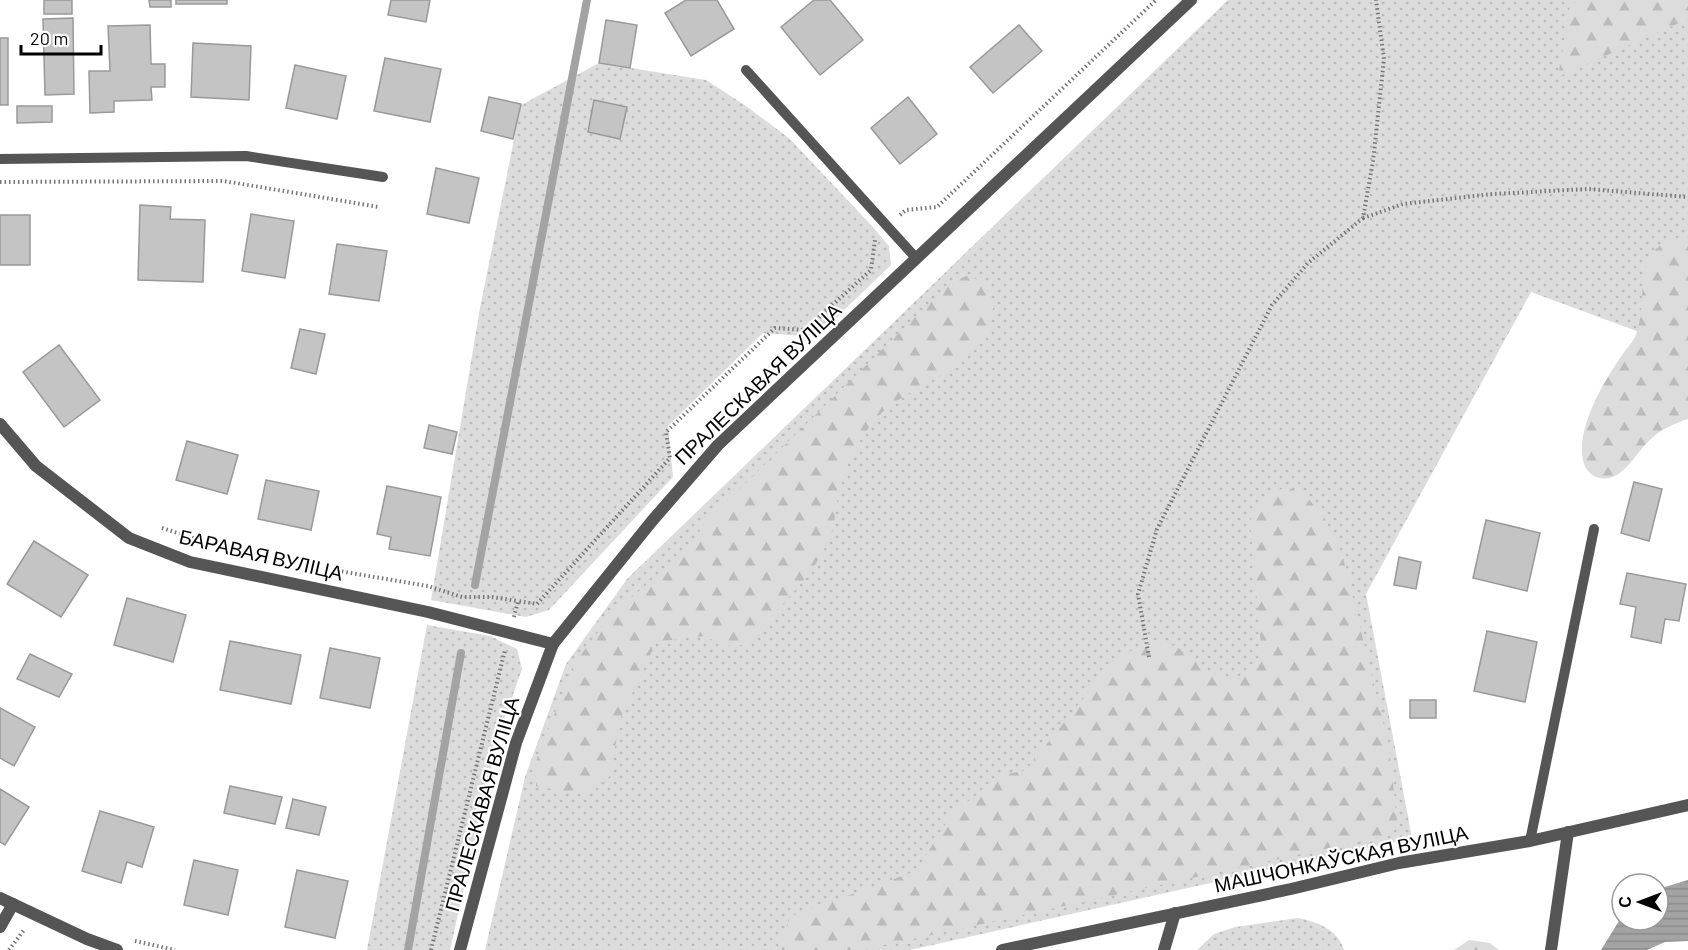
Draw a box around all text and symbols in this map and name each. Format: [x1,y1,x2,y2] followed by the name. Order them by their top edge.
[21,18,100,56] scale bar
[30,27,68,49] text: 20 m
[669,297,846,469] street label: ПРАЛЕСКАВАЯ ВУЛІЦА
[177,524,346,585] street label: БАРАВАЯ ВУЛІЦА
[439,693,523,914] street label: ПРАЛЕСКАВАЯ ВУЛІЦА
[1212,819,1470,897] street label: МАШЧОНКАЎСКАЯ ВУЛІЦА
[1610,872,1670,932] north arrow
[1615,896,1634,908] text: С

